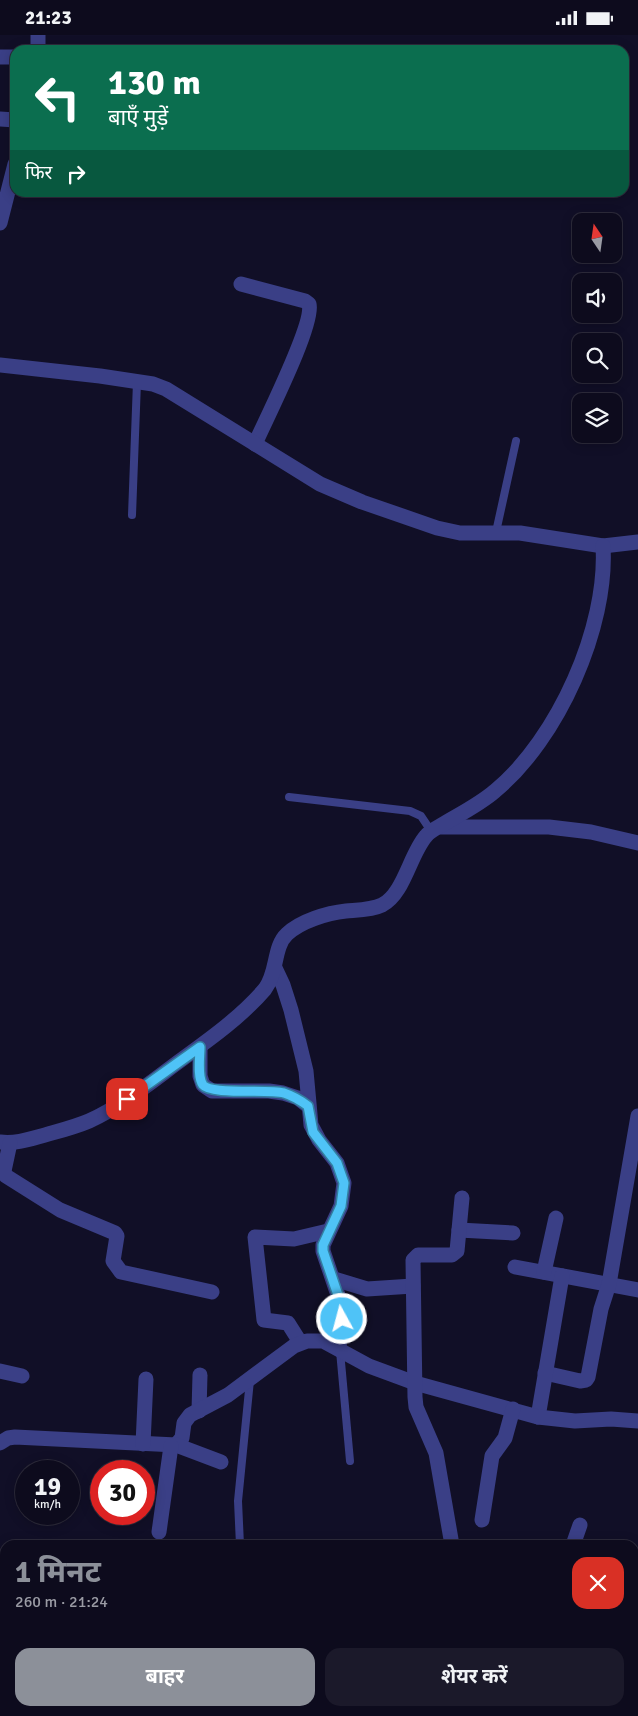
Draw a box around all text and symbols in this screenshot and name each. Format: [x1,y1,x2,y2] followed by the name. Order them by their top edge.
[25,6,72,30] text: 21:23
[108,61,201,104] text: 130 m
[25,65,90,130] icon: left
[108,104,168,131] text: बाएँ मुड़ें
[62,160,90,188] icon: right
[25,161,52,185] text: फिर
[572,213,622,263] north arrow
[572,213,622,443] map controls
[572,273,622,323] button: sound
[572,333,622,383] button: search
[572,393,622,443] button: layers
[106,1078,148,1120] pin
[113,1085,141,1113] icon: arrive
[315,1292,367,1344] position arrow
[90,1460,155,1525] speed limit sign: 30
[34,1471,61,1502] text: 19
[34,1497,61,1512] text: km/h
[15,1554,101,1591] text: 1 मिनट
[572,1557,624,1609] button: close
[15,1592,108,1612] text: 260 m · 21:24
[15,1648,315,1706] button: बाहर
[325,1648,624,1706] button: शेयर करें

